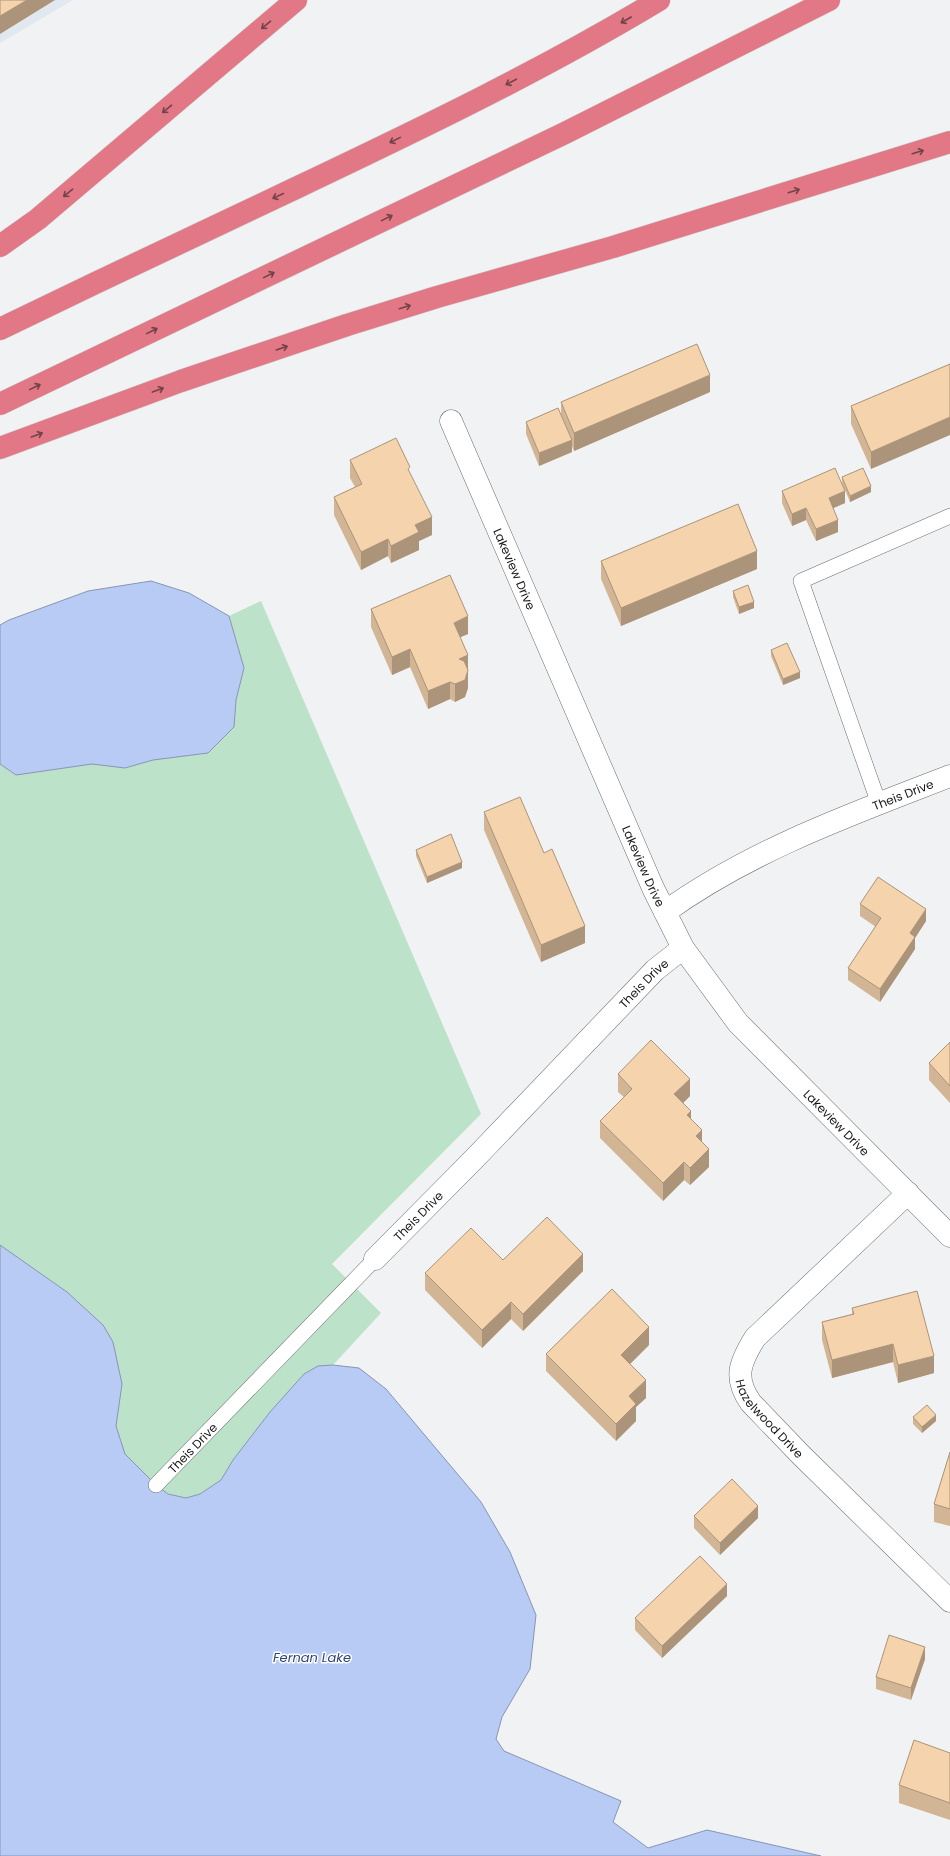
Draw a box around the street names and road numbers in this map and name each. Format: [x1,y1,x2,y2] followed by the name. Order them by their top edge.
[490,525,540,612] street label: Lakeview Drive
[870,775,936,814] street label: Theis Drive
[618,823,669,910] street label: Lakeview Drive
[615,954,672,1012] street label: Theis Drive
[800,1085,874,1159] street label: Lakeview Drive
[389,1187,447,1244] street label: Theis Drive
[732,1377,808,1461] street label: Hazelwood Drive
[164,1419,221,1477] street label: Theis Drive

